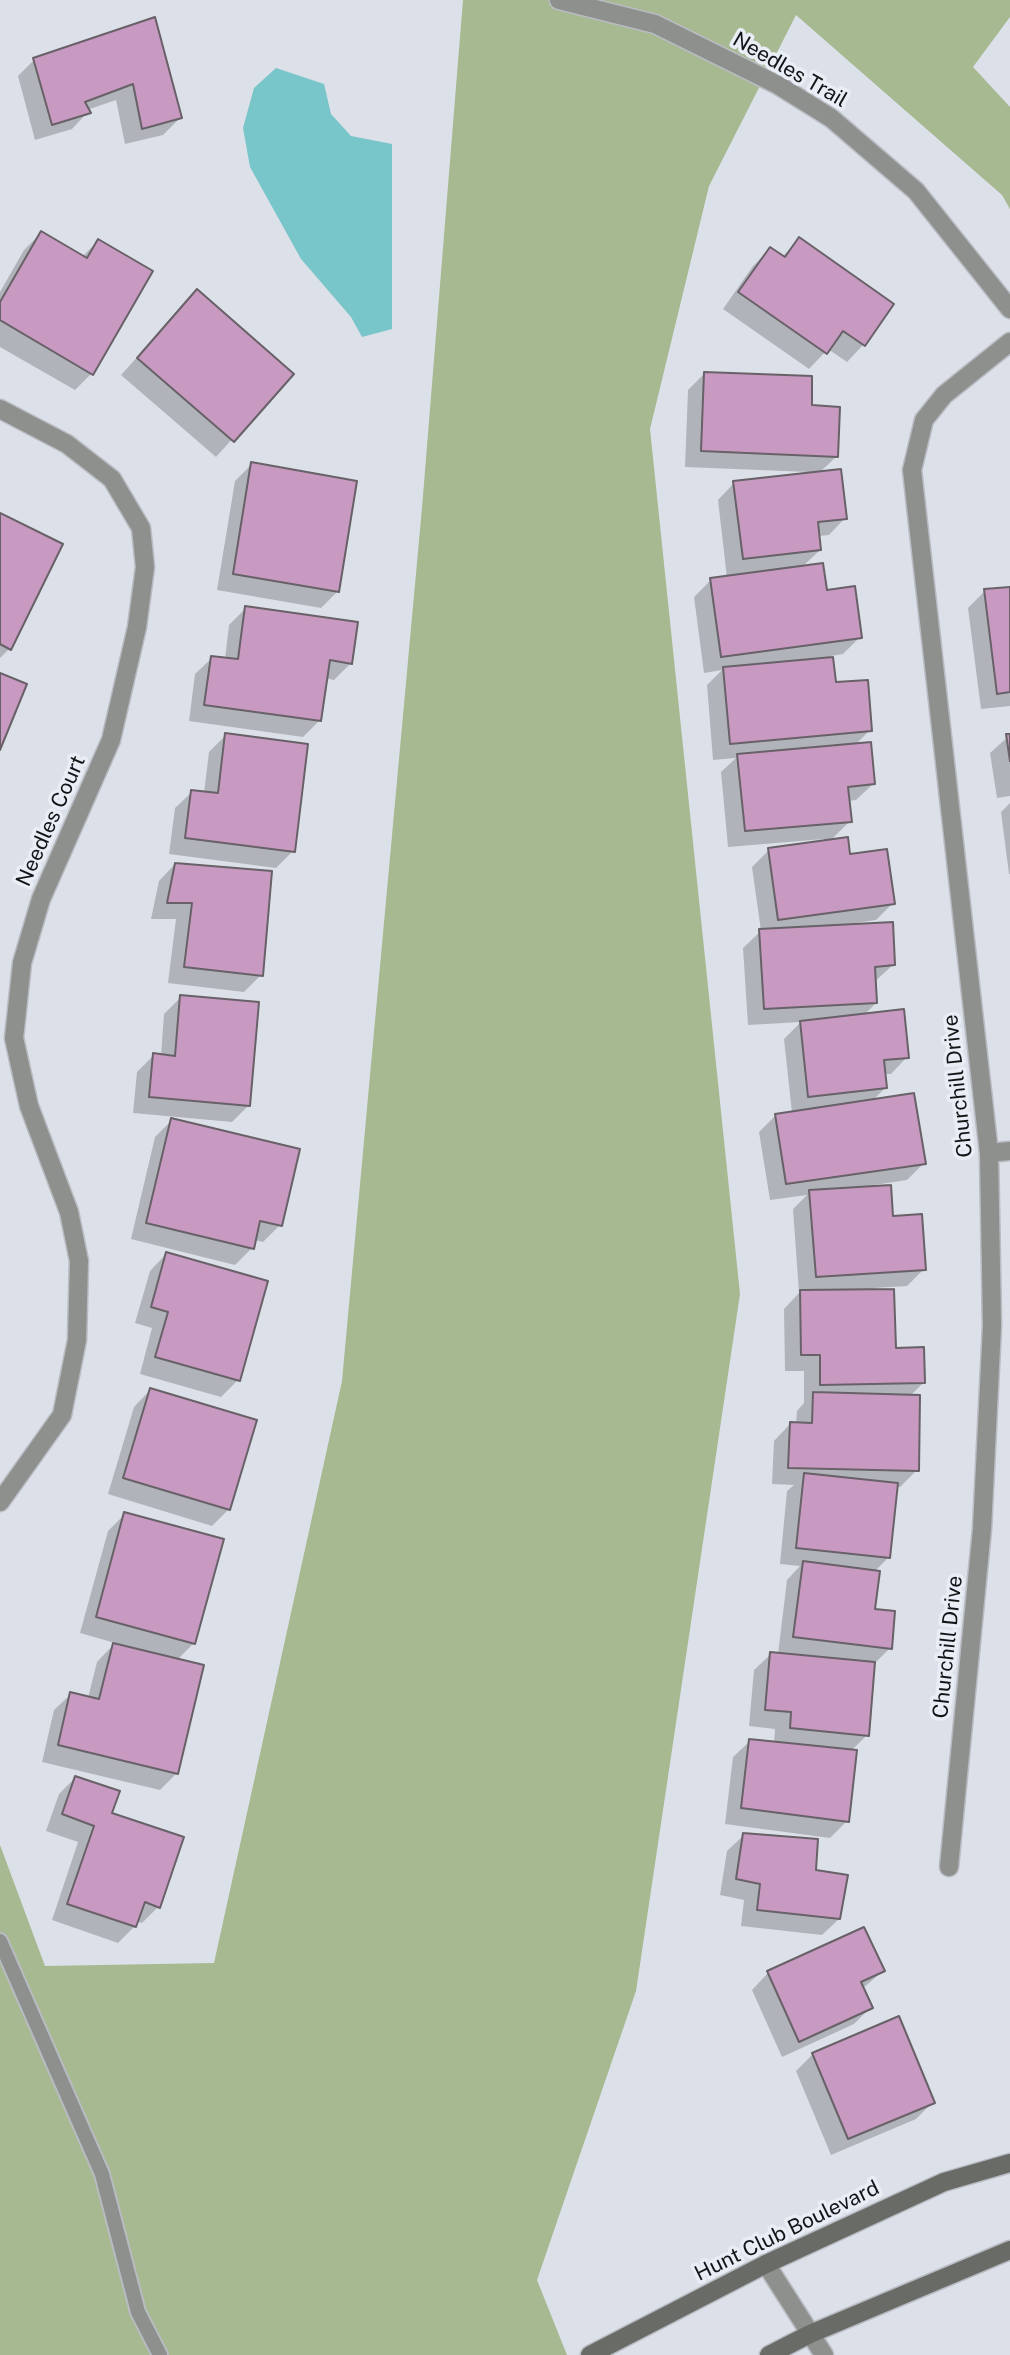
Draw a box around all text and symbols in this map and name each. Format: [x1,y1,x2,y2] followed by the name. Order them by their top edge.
[728,27,852,113] street label: Needles Trail
[11,752,91,890] street label: Needles Court
[938,1013,978,1159] street label: Churchill Drive
[928,1574,968,1720] street label: Churchill Drive
[691,2175,883,2287] street label: Hunt Club Boulevard

